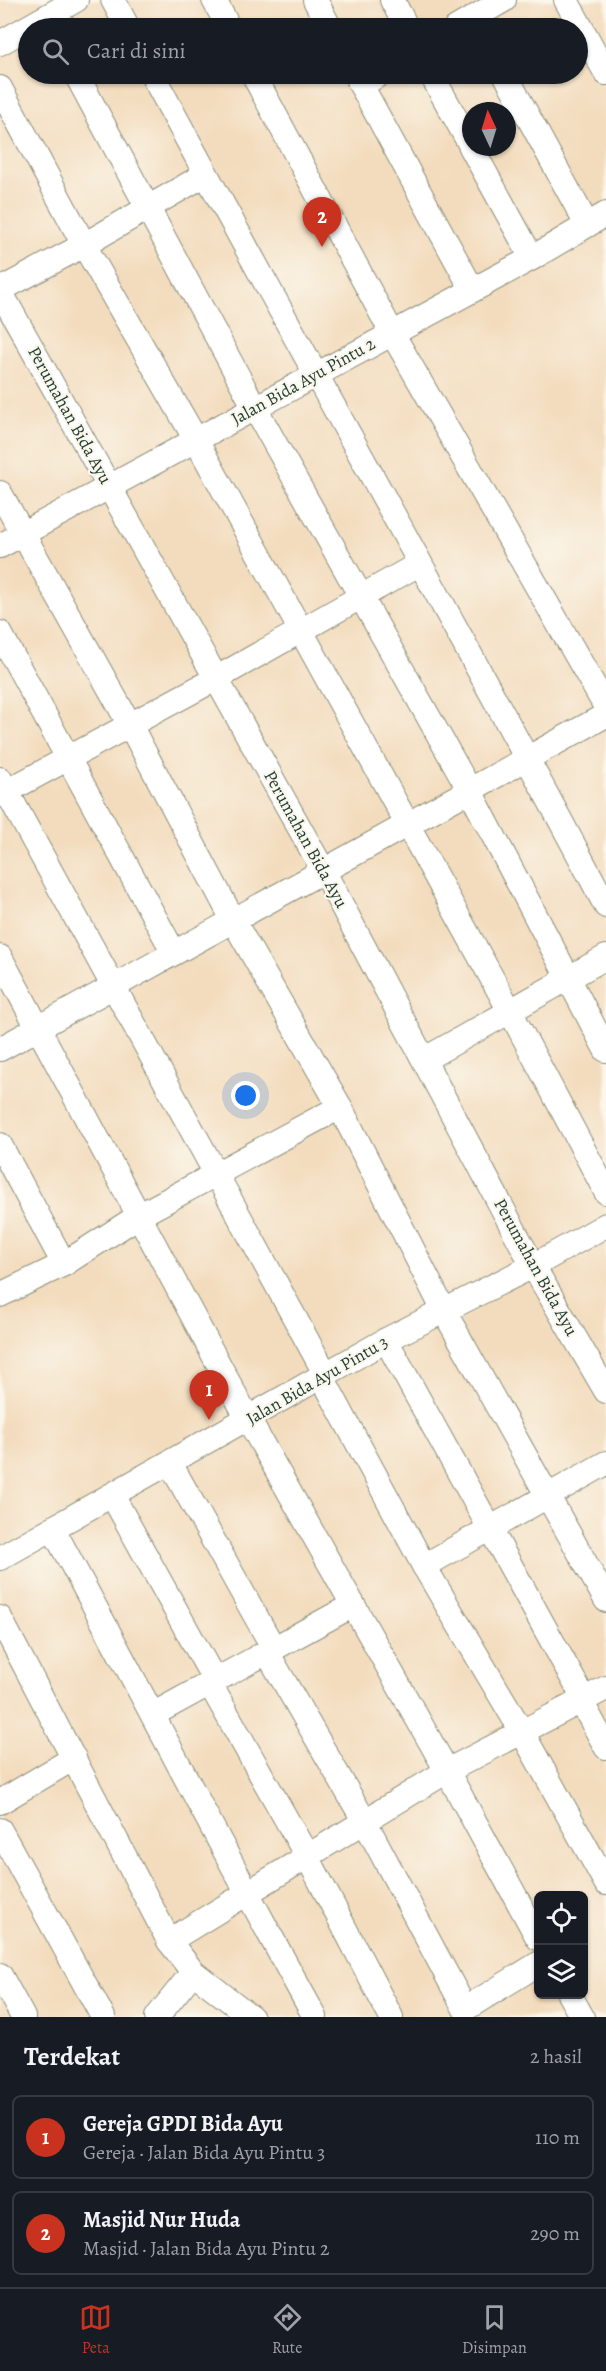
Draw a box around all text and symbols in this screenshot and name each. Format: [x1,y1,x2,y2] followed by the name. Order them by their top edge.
[18,18,588,84] search box
[39,35,72,68] icon: search
[87,36,186,66] text: Cari di sini
[462,102,516,156] north arrow
[302,198,342,247] pin: 2
[227,331,380,431] street label: Jalan Bida Ayu Pintu 2
[22,342,118,488] street label: Perumahan Bida Ayu
[258,766,354,912] street label: Perumahan Bida Ayu
[231,1081,260,1110] your location
[488,1194,584,1340] street label: Perumahan Bida Ayu
[242,1330,392,1430] street label: Jalan Bida Ayu Pintu 3
[190,1370,228,1420] pin: 1
[534,1891,588,1999] map controls
[534,1891,588,1945] button: locate
[534,1945,588,1999] button: layers
[24,2039,120,2074] text: Terdekat
[530,2043,582,2070] text: 2 hasil
[83,2109,283,2139] text: Gereja GPDI Bida Ayu
[42,2124,49,2151] text: 1
[535,2124,580,2151] text: 110 m
[83,2139,325,2166] text: Gereja · Jalan Bida Ayu Pintu 3
[83,2205,240,2235] text: Masjid Nur Huda
[41,2220,50,2247] text: 2
[530,2220,580,2247] text: 290 m
[83,2235,329,2262] text: Masjid · Jalan Bida Ayu Pintu 2
[79,2301,112,2359] tab: Peta
[271,2301,304,2359] tab: Rute
[462,2301,527,2359] tab: Disimpan

